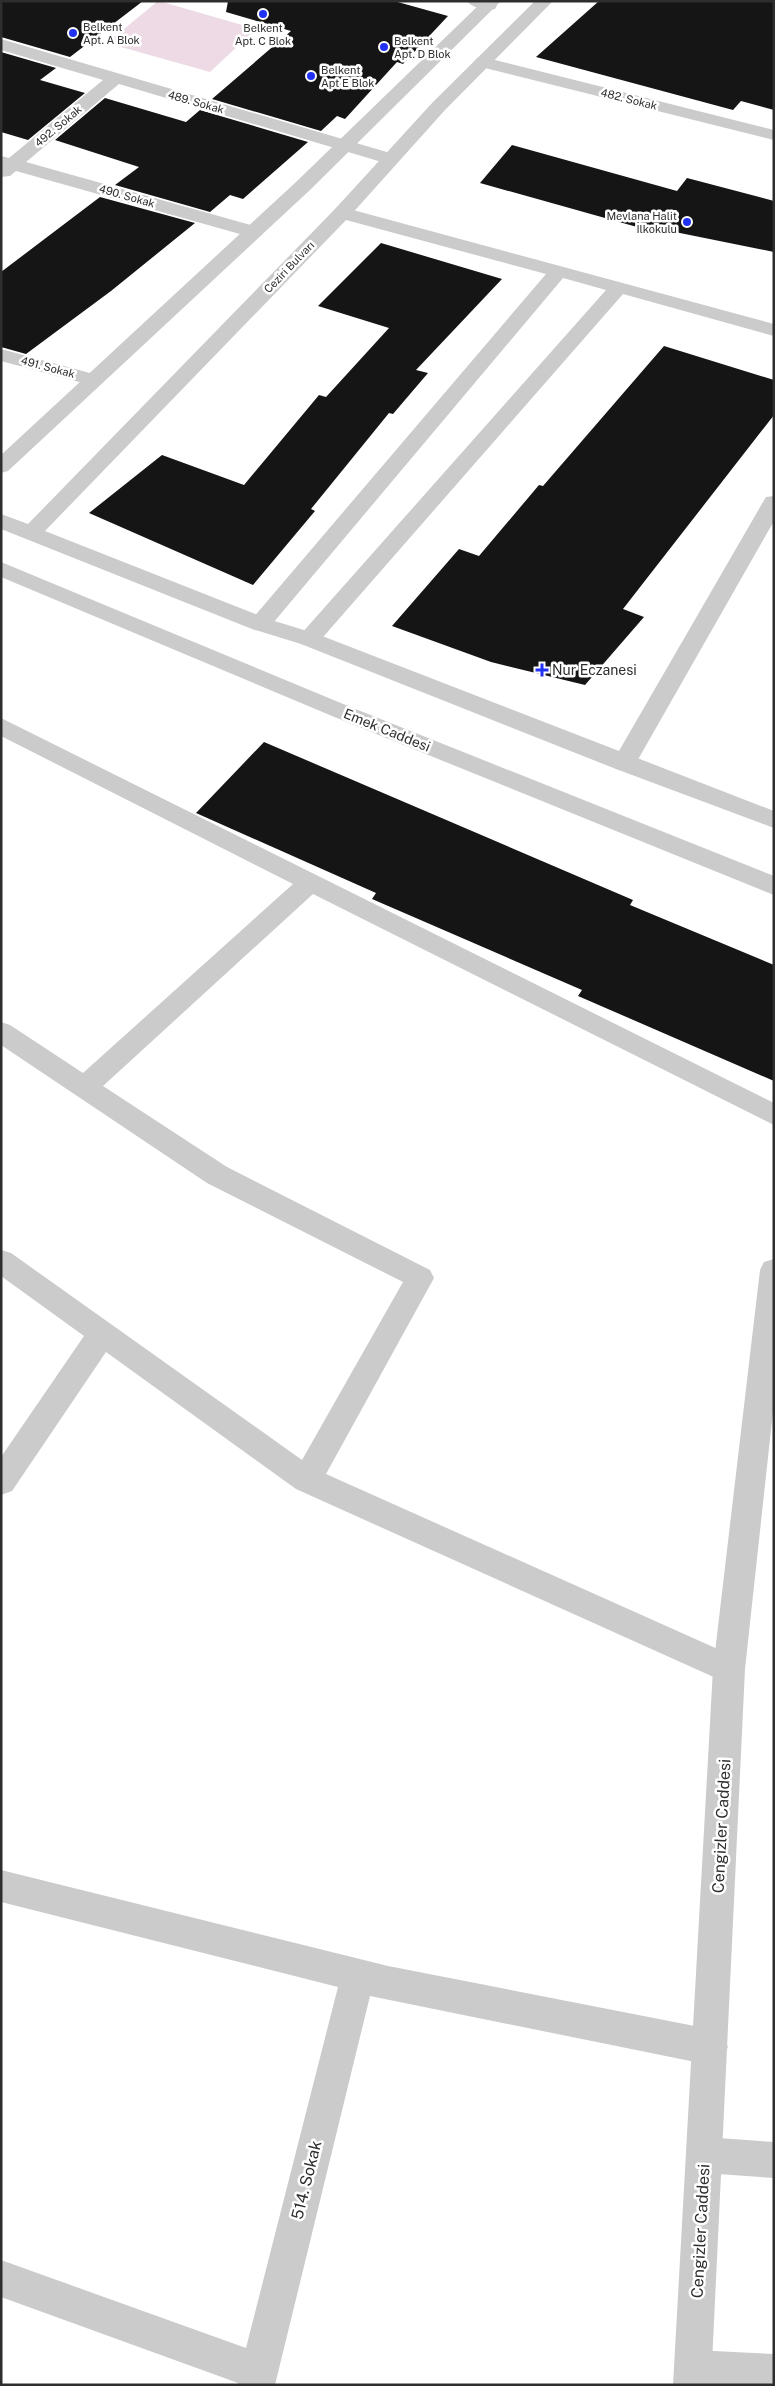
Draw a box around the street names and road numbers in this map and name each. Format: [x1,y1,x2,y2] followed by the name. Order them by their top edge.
[600,86,658,112] street label: 482. Sokak
[167,88,225,116] street label: 489. Sokak
[32,103,84,149] street label: 492. Sokak
[98,182,156,210] street label: 490. Sokak
[261,239,317,295] street label: Ceziri Bulvarı
[20,354,76,380] street label: 491. Sokak
[341,705,433,755] street label: Emek Caddesi
[708,1758,735,1894] street label: Cengizler Caddesi
[288,2139,325,2222] street label: 514. Sokak
[687,2163,714,2299] street label: Cengizler Caddesi

